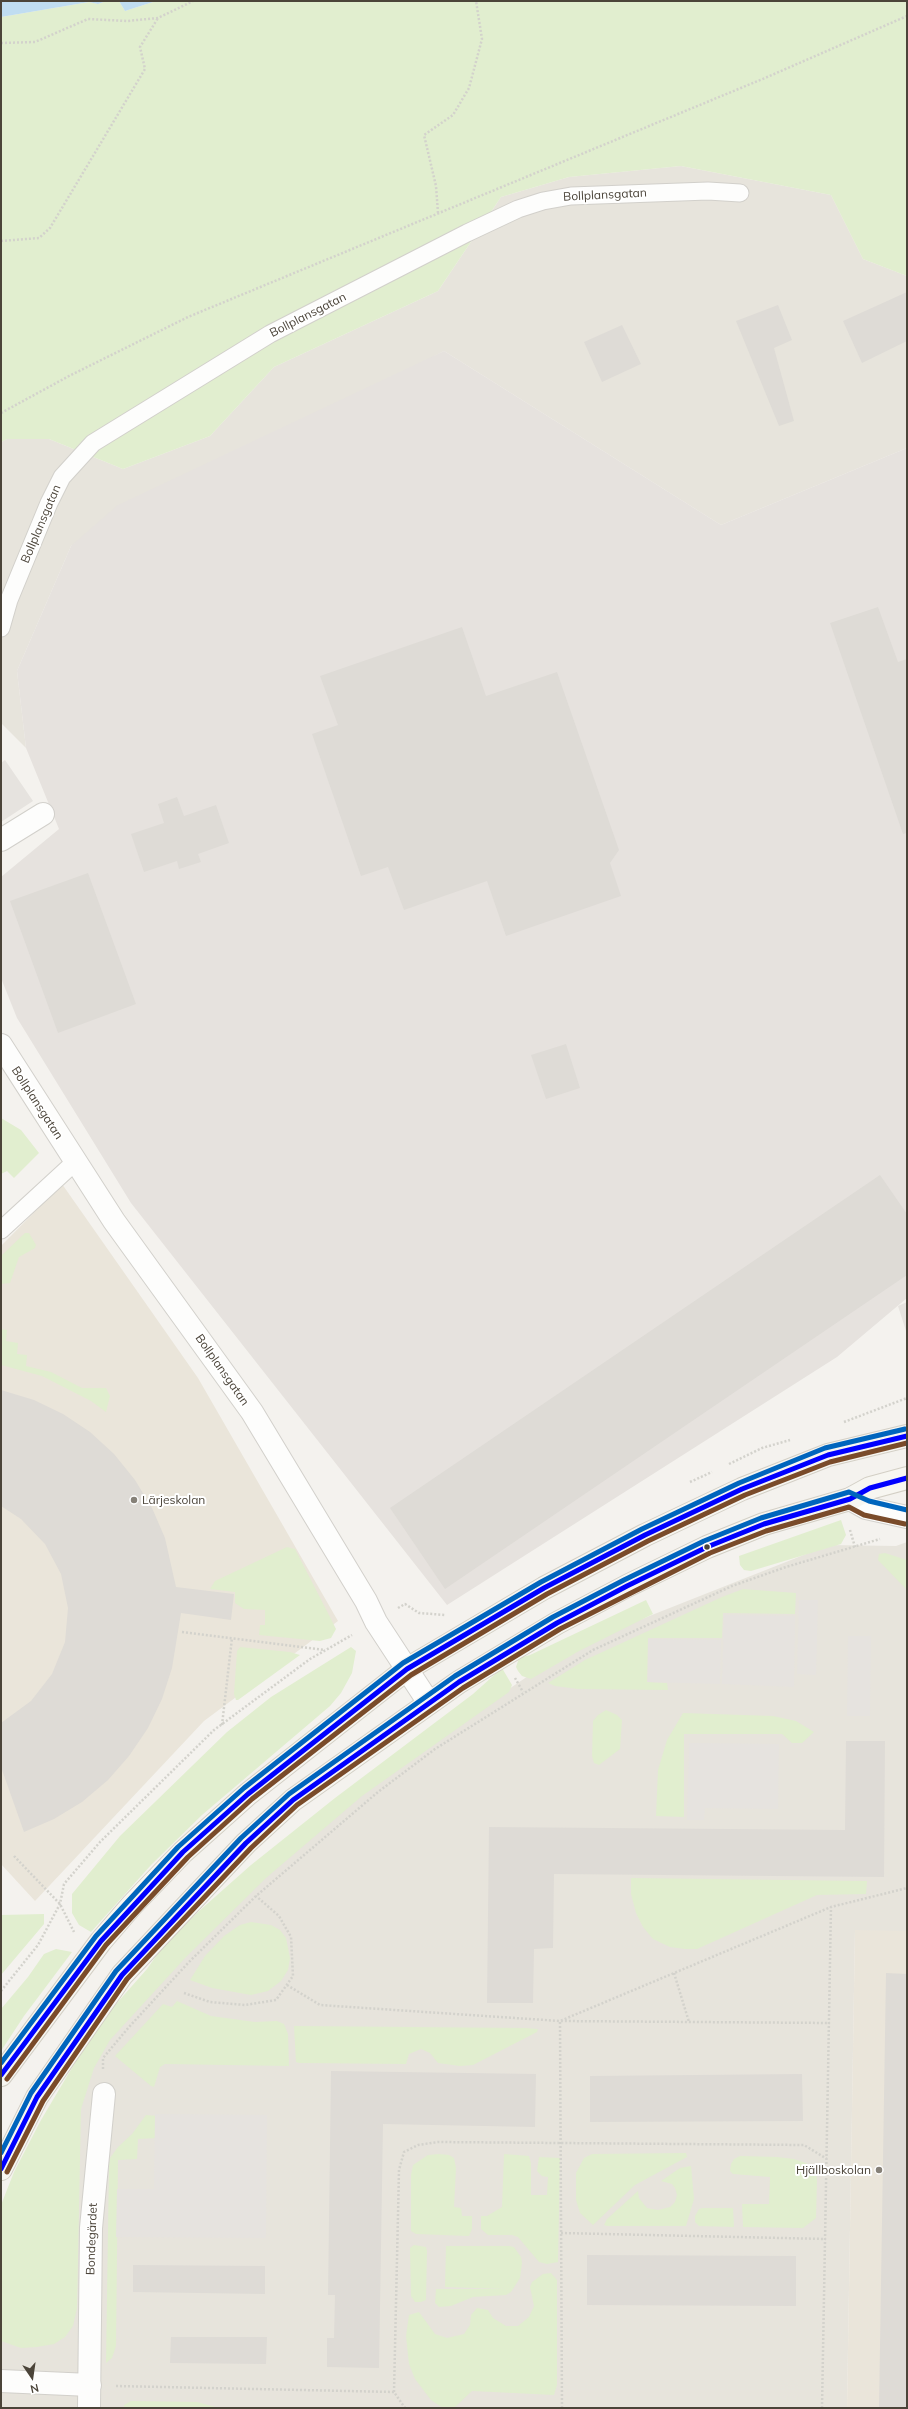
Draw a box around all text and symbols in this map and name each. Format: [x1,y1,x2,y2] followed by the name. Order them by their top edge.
[563,186,647,204] street label: Bollplansgatan
[267,290,349,340] street label: Bollplansgatan
[18,483,64,565] street label: Bollplansgatan
[8,1064,66,1142] street label: Bollplansgatan
[192,1332,252,1408] street label: Bollplansgatan
[142,1493,205,1507] place label: Lärjeskolan
[129,1495,139,1505] marker: Lärjeskolan
[702,1542,712,1552] unlabelled marker
[796,2163,871,2177] place label: Hjällboskolan
[874,2165,884,2175] marker: Hjällboskolan
[84,2203,100,2275] street label: Bondegärdet
[12,2357,52,2397] north arrow
[29,2381,40,2396] text: N

